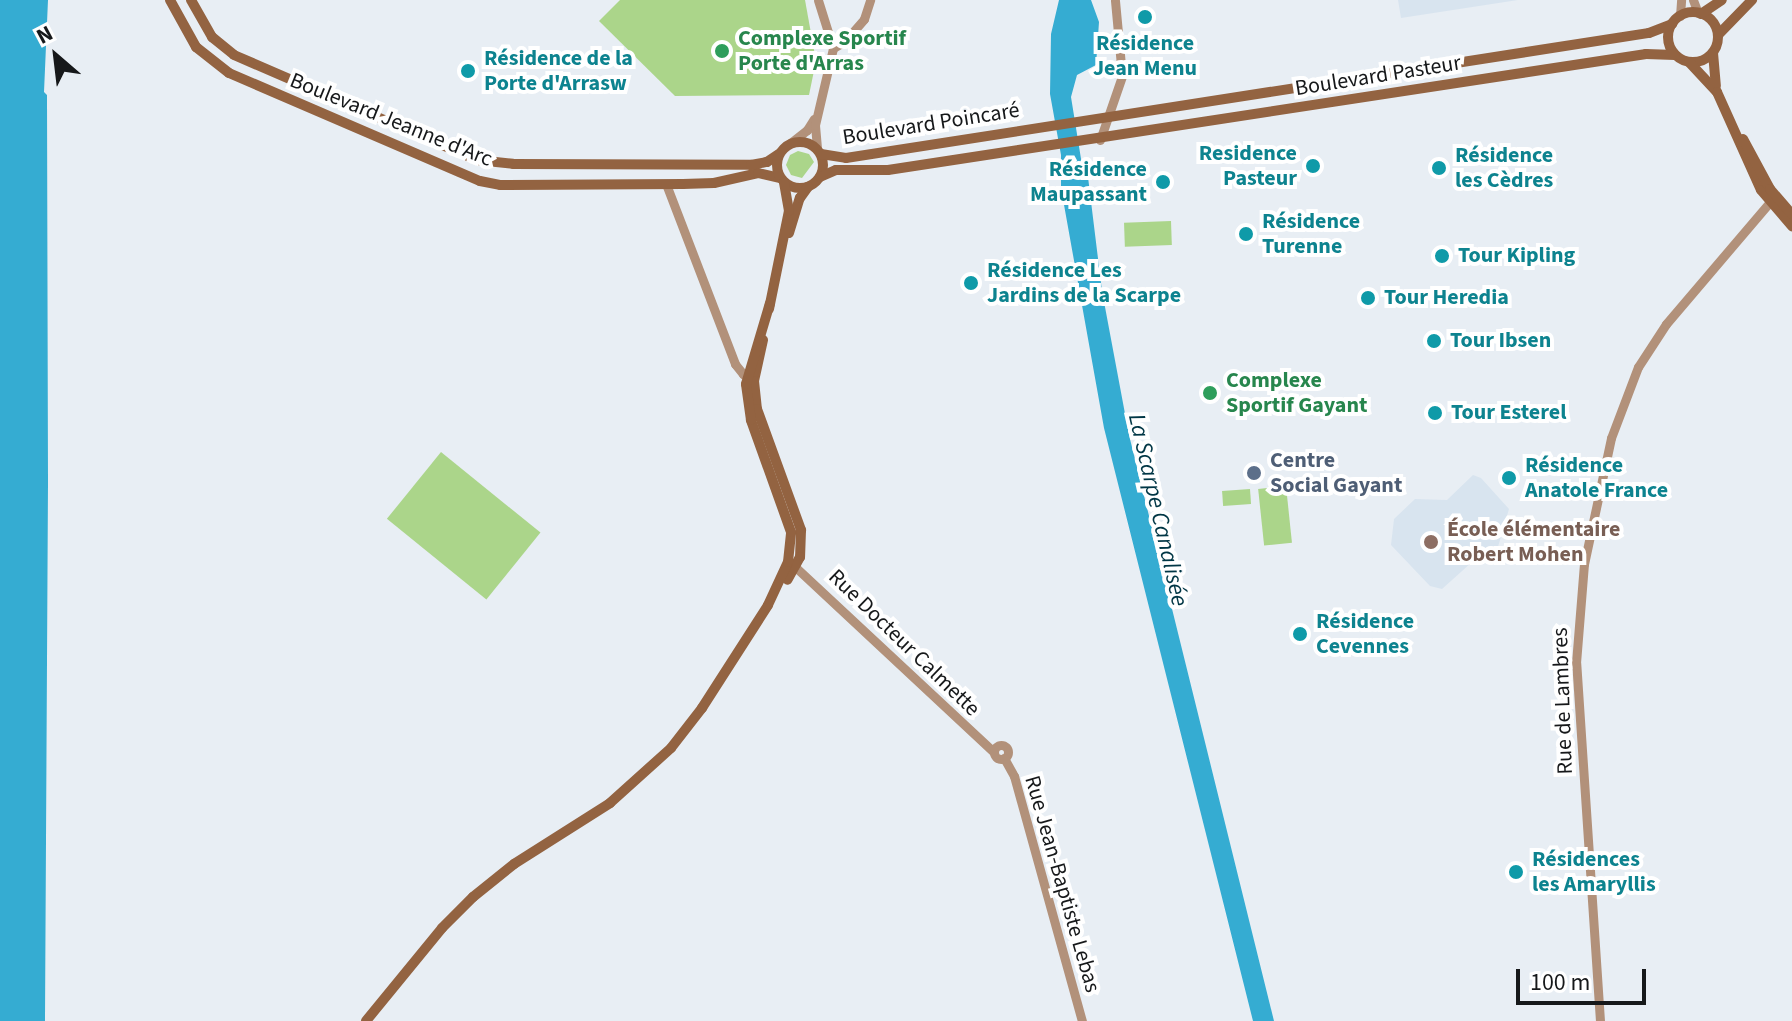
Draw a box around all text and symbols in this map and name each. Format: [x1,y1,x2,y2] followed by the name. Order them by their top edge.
[1136,8,1154,26] marker: Résidence Jean Menu
[16,16,96,96] north arrow
[31,17,59,52] text: N
[738,25,906,76] place label: Complexe Sportif Porte d'Arras
[1093,30,1197,82] place label: Résidence Jean Menu
[713,42,731,60] marker: Complexe Sportif Porte d'Arras
[484,45,633,96] place label: Résidence de la Porte d'Arrasw
[1293,50,1463,102] street label: Boulevard Pasteur
[459,62,477,80] marker: Résidence de la Porte d'Arrasw
[286,67,496,173] street label: Boulevard Jeanne d'Arc
[841,97,1021,151] street label: Boulevard Poincaré
[1199,140,1297,192] place label: Residence Pasteur
[1455,142,1553,194] place label: Résidence les Cèdres
[1030,156,1147,208] place label: Résidence Maupassant
[1304,157,1322,175] marker: Residence Pasteur
[1430,159,1448,177] marker: Résidence les Cèdres
[1154,173,1172,191] marker: Résidence Maupassant
[1262,208,1360,260] place label: Résidence Turenne
[1237,225,1255,243] marker: Résidence Turenne
[1458,243,1575,269] place label: Tour Kipling
[1433,247,1451,265] marker: Tour Kipling
[987,257,1181,308] place label: Résidence Les Jardins de la Scarpe
[962,274,980,292] marker: Résidence Les Jardins de la Scarpe
[1384,285,1509,311] place label: Tour Heredia
[1359,289,1377,307] marker: Tour Heredia
[1450,328,1551,354] place label: Tour Ibsen
[1425,332,1443,350] marker: Tour Ibsen
[1226,367,1367,418] place label: Complexe Sportif Gayant
[1201,384,1219,402] marker: Complexe Sportif Gayant
[1451,400,1566,426] place label: Tour Esterel
[1426,404,1444,422] marker: Tour Esterel
[1122,411,1194,609] water label: La Scarpe Canalisée
[1270,447,1402,498] place label: Centre Social Gayant
[1525,452,1668,504] place label: Résidence Anatole France
[1245,464,1263,482] marker: Centre Social Gayant
[1500,469,1518,487] marker: Résidence Anatole France
[1447,516,1620,568] place label: École élémentaire Robert Mohen
[1422,533,1440,551] marker: École élémentaire Robert Mohen
[823,564,985,722] street label: Rue Docteur Calmette
[1316,608,1414,660] place label: Résidence Cevennes
[1291,625,1309,643] marker: Résidence Cevennes
[1547,627,1579,775] street label: Rue de Lambres
[1018,773,1106,995] street label: Rue Jean-Baptiste Lebas
[1532,846,1656,898] place label: Résidences les Amaryllis
[1507,863,1525,881] marker: Résidences les Amaryllis
[1520,953,1650,1003] scale bar
[1530,965,1590,1000] text: 100 m

